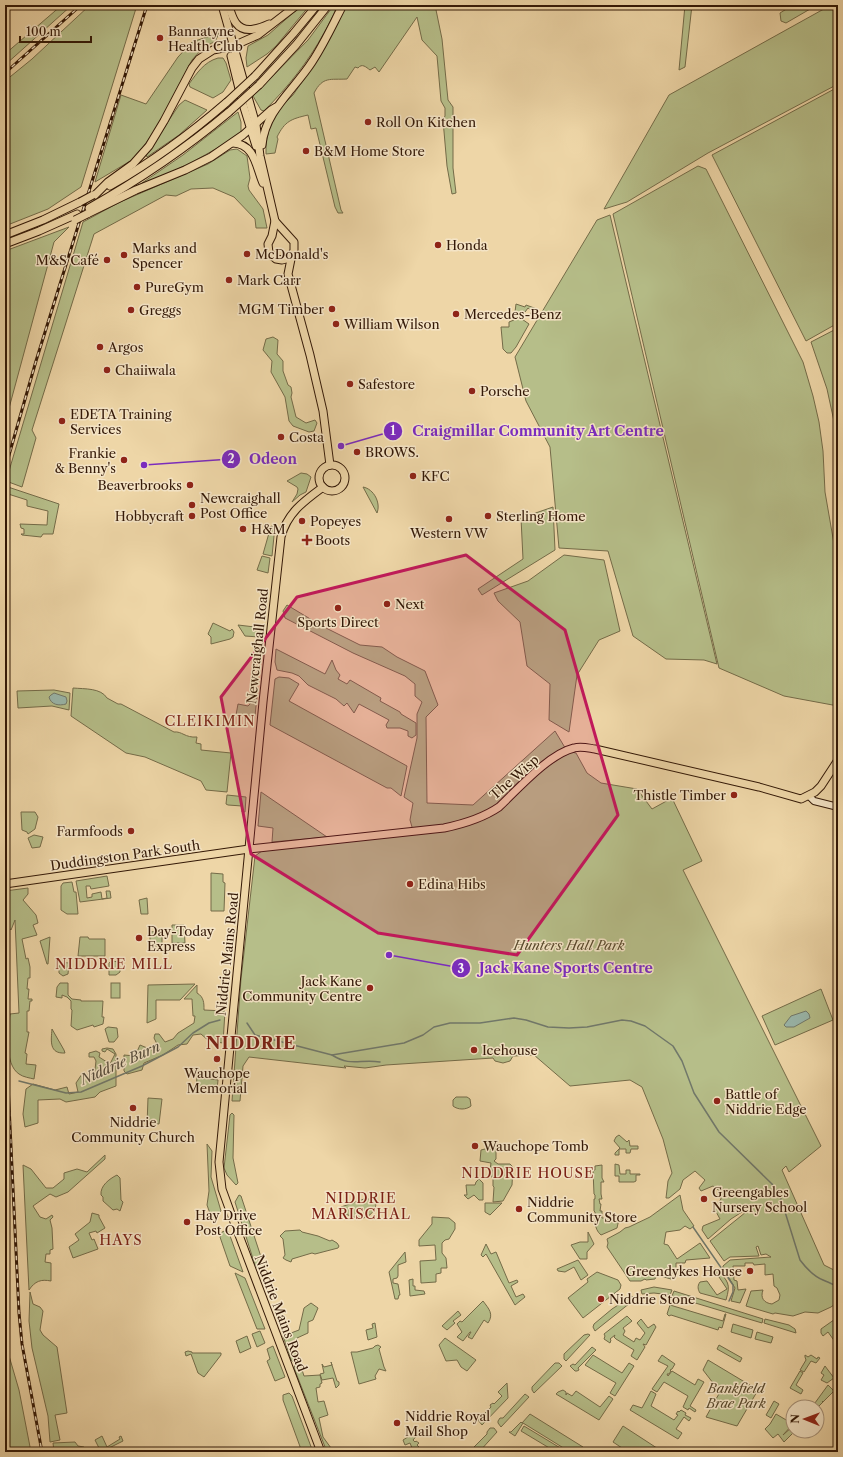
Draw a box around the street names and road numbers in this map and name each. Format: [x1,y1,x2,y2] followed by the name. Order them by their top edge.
[243,587,271,705] street label: Newcraighall Road
[486,751,542,803] street label: The Wisp
[49,837,201,873] street label: Duddingston Park South
[213,891,241,1016] street label: Niddrie Mains Road
[251,1252,311,1374] street label: Niddrie Mains Road

